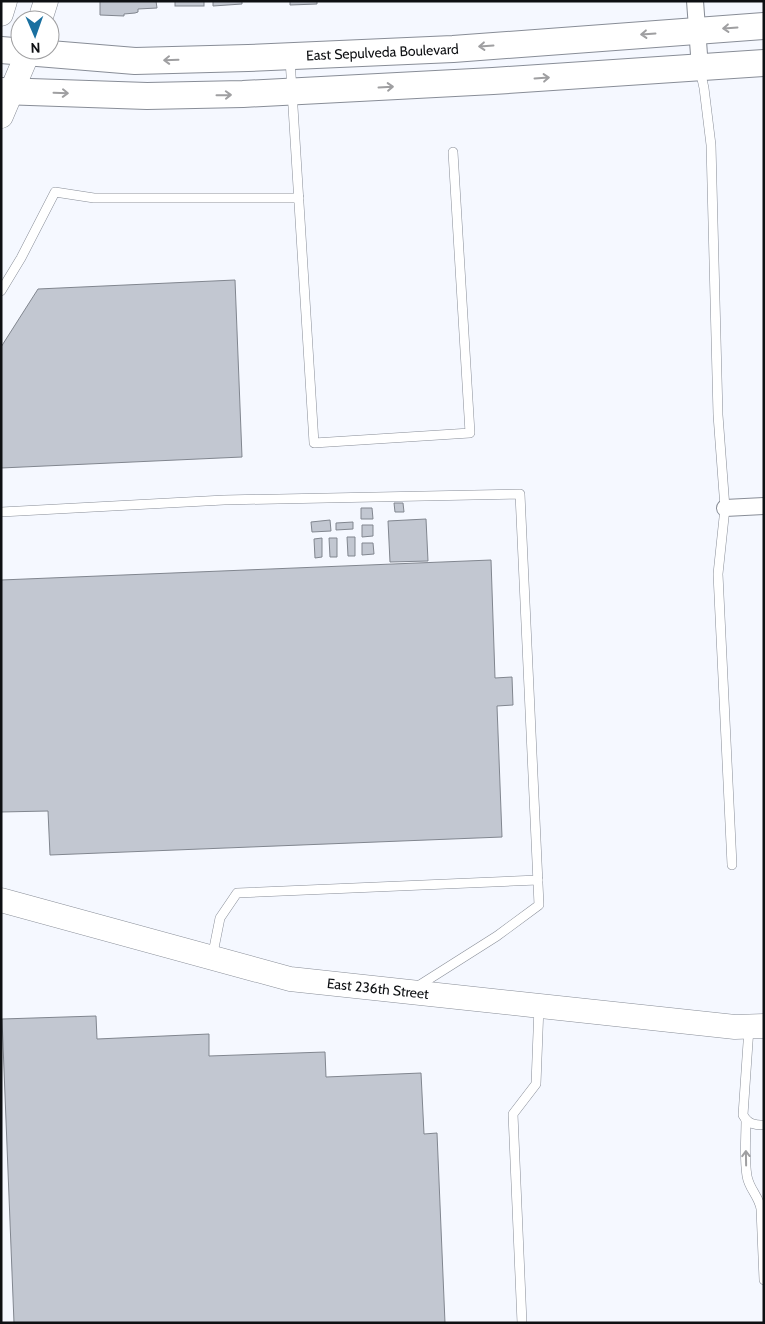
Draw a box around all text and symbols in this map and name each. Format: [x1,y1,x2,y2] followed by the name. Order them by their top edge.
[10,10,60,60] north arrow
[722,23,738,32] one-way arrow
[640,29,656,38] one-way arrow
[30,39,41,57] text: N
[306,40,459,64] street label: East Sepulveda Boulevard
[478,41,494,51] one-way arrow
[163,56,179,65] one-way arrow
[533,73,549,82] one-way arrow
[378,82,394,91] one-way arrow
[53,88,69,97] one-way arrow
[216,90,232,100] one-way arrow
[326,974,430,1003] street label: East 236th Street
[742,1150,751,1166] one-way arrow

